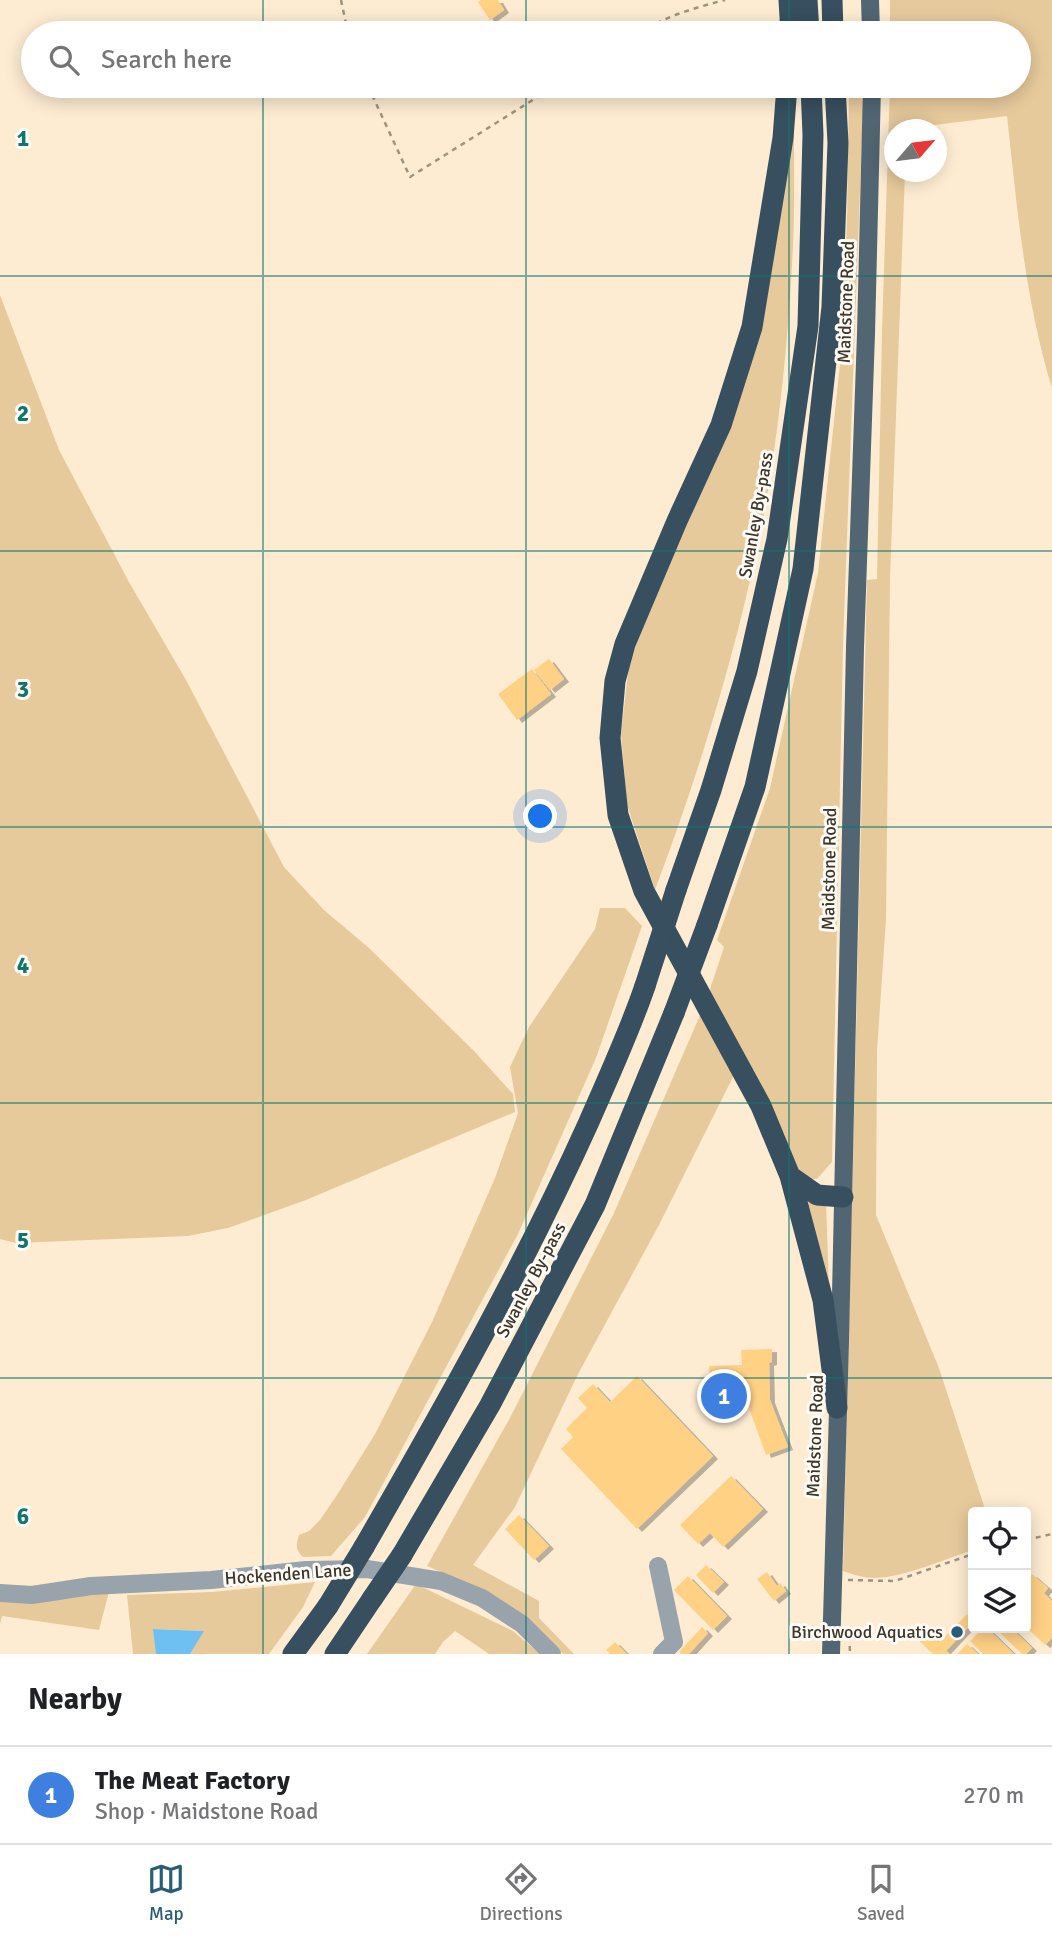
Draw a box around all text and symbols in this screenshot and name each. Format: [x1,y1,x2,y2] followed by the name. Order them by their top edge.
[21,21,1031,98] search box
[45,41,83,79] icon: search
[101,44,232,76] text: Search here
[884,119,947,182] north arrow
[17,124,29,153] text: 1
[833,240,859,364] street label: Maidstone Road
[17,399,29,428] text: 2
[734,450,778,580] street label: Swanley By-pass
[17,675,29,704] text: 3
[523,799,557,833] your location
[817,807,841,931] street label: Maidstone Road
[17,951,29,980] text: 4
[491,1218,571,1341] street label: Swanley By-pass
[17,1226,29,1255] text: 5
[701,1370,747,1422] pin: 1
[802,1374,828,1498] street label: Maidstone Road
[17,1502,29,1531] text: 6
[968,1507,1031,1633] map controls
[968,1507,1031,1570] button: locate
[224,1559,352,1589] street label: Hockenden Lane
[968,1570,1031,1633] button: layers
[791,1621,943,1643] place label: Birchwood Aquatics
[949,1624,965,1640] marker: Birchwood Aquatics
[28,1681,122,1718] text: Nearby
[95,1765,290,1797] text: The Meat Factory
[45,1781,57,1810] text: 1
[963,1781,1024,1810] text: 270 m
[95,1797,318,1826] text: Shop · Maidstone Road
[147,1860,185,1926] tab: Map
[480,1860,563,1926] tab: Directions
[857,1860,905,1926] tab: Saved

